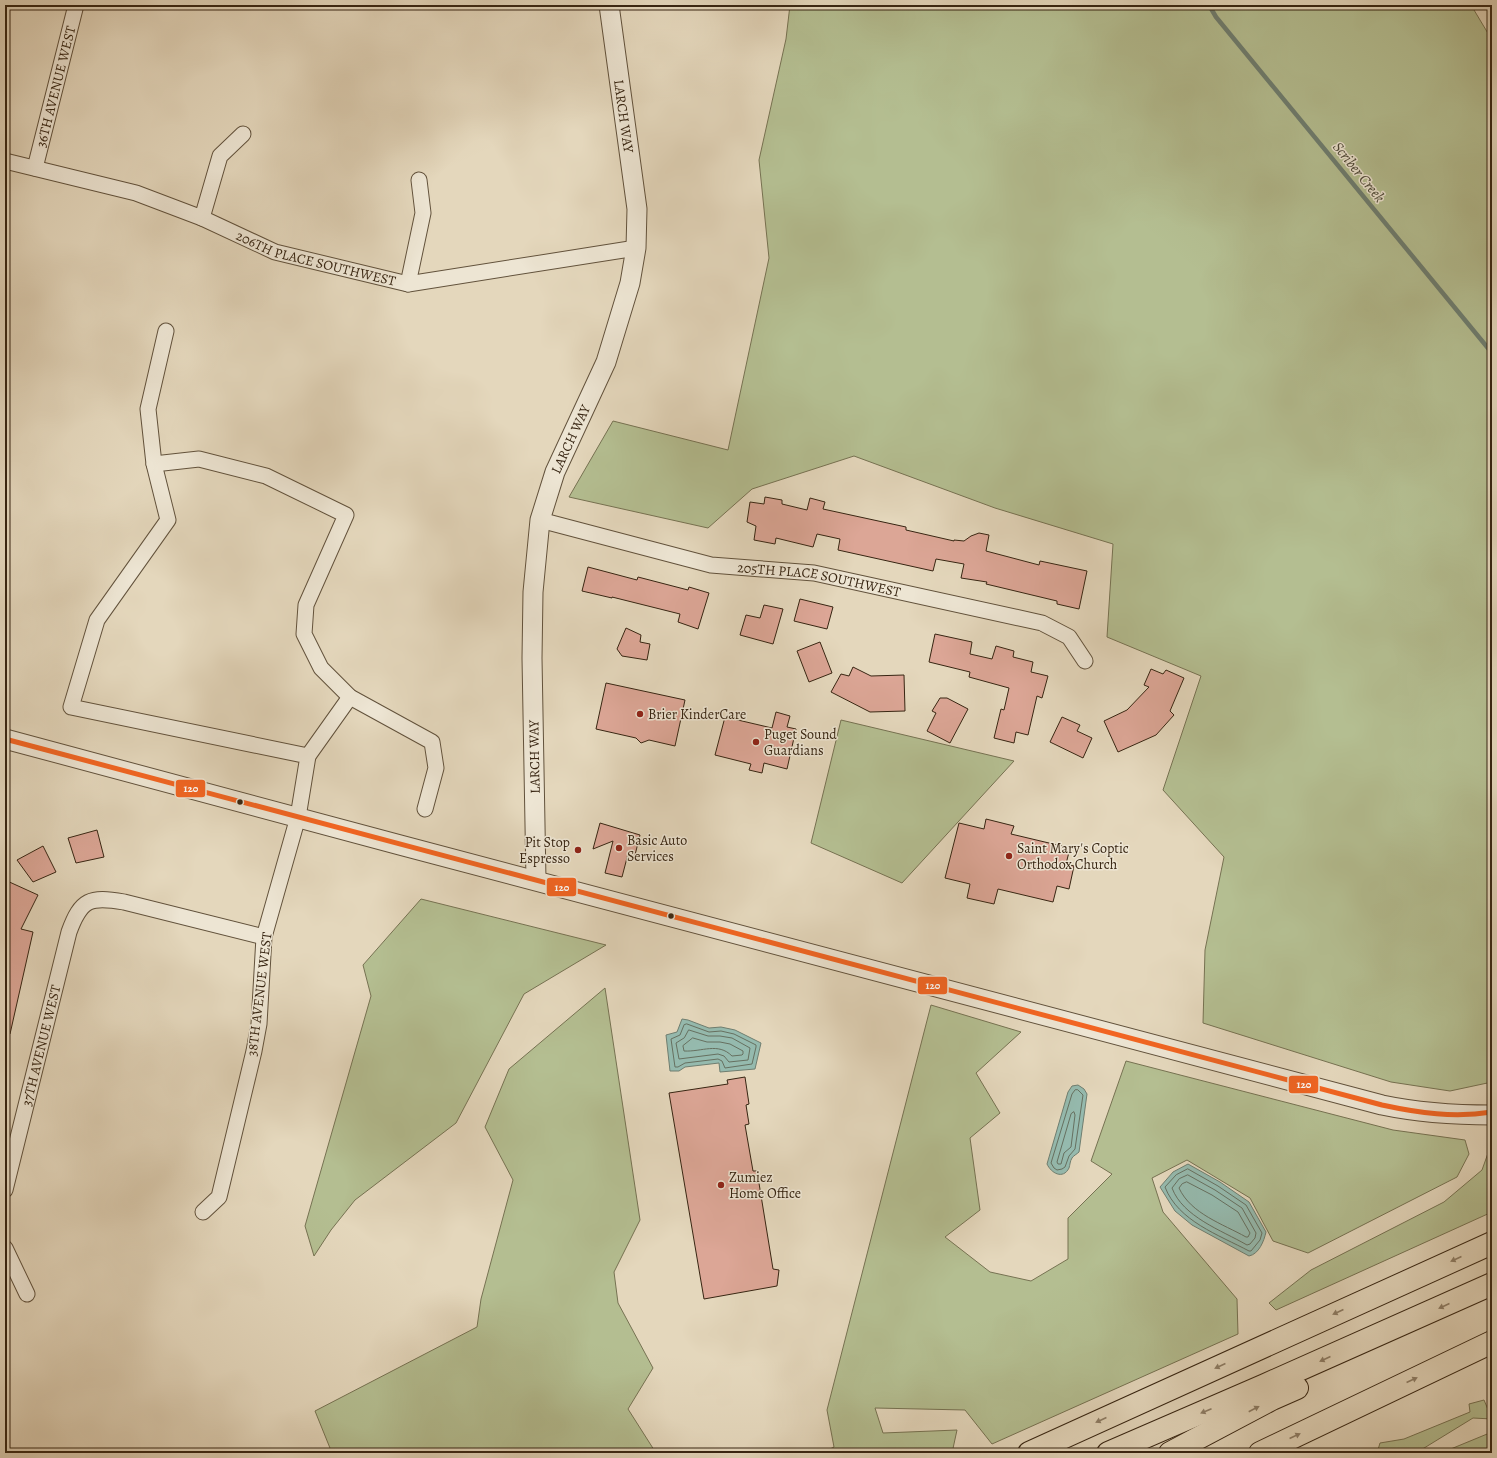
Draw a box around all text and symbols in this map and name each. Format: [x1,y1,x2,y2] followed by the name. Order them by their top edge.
[32,23,80,150] street label: 36TH AVENUE WEST
[609,78,638,154] street label: LARCH WAY
[1328,137,1390,207] water label: Scriber Creek
[233,226,398,291] street label: 206TH PLACE SOUTHWEST
[547,401,595,477] street label: LARCH WAY
[737,558,903,602] street label: 205TH PLACE SOUTHWEST
[648,705,746,724] place label: Brier KinderCare
[635,709,645,719] marker: Brier KinderCare
[524,720,545,794] street label: LARCH WAY
[764,725,837,760] place label: Puget Sound Guardians
[751,737,761,747] marker: Puget Sound Guardians
[175,779,206,798] line badge: 120
[184,781,199,796] text: 120
[235,797,245,807] unlabelled marker
[627,831,687,866] place label: Basic Auto Services
[519,833,570,868] place label: Pit Stop Espresso
[1017,839,1129,874] place label: Saint Mary's Coptic Orthodox Church
[614,843,624,853] marker: Basic Auto Services
[573,845,583,855] marker: Pit Stop Espresso
[1004,851,1014,861] marker: Saint Mary's Coptic Orthodox Church
[546,877,577,897] line badge: 120
[555,880,570,895] text: 120
[666,911,676,921] unlabelled marker
[242,931,277,1057] street label: 38TH AVENUE WEST
[917,976,948,995] line badge: 120
[926,978,941,993] text: 120
[17,983,66,1108] street label: 37TH AVENUE WEST
[1288,1075,1319,1094] line badge: 120
[1297,1077,1312,1092] text: 120
[729,1168,801,1203] place label: Zumiez Home Office
[716,1180,726,1190] marker: Zumiez Home Office
[1451,1256,1462,1262] one-way arrow
[1437,1303,1449,1309] one-way arrow
[1332,1309,1344,1315] one-way arrow
[1319,1356,1331,1362] one-way arrow
[1214,1363,1225,1369] one-way arrow
[1407,1377,1418,1383] one-way arrow
[1248,1405,1260,1412] one-way arrow
[1200,1408,1211,1414] one-way arrow
[1096,1417,1107,1423] one-way arrow
[1289,1433,1301,1439] one-way arrow

